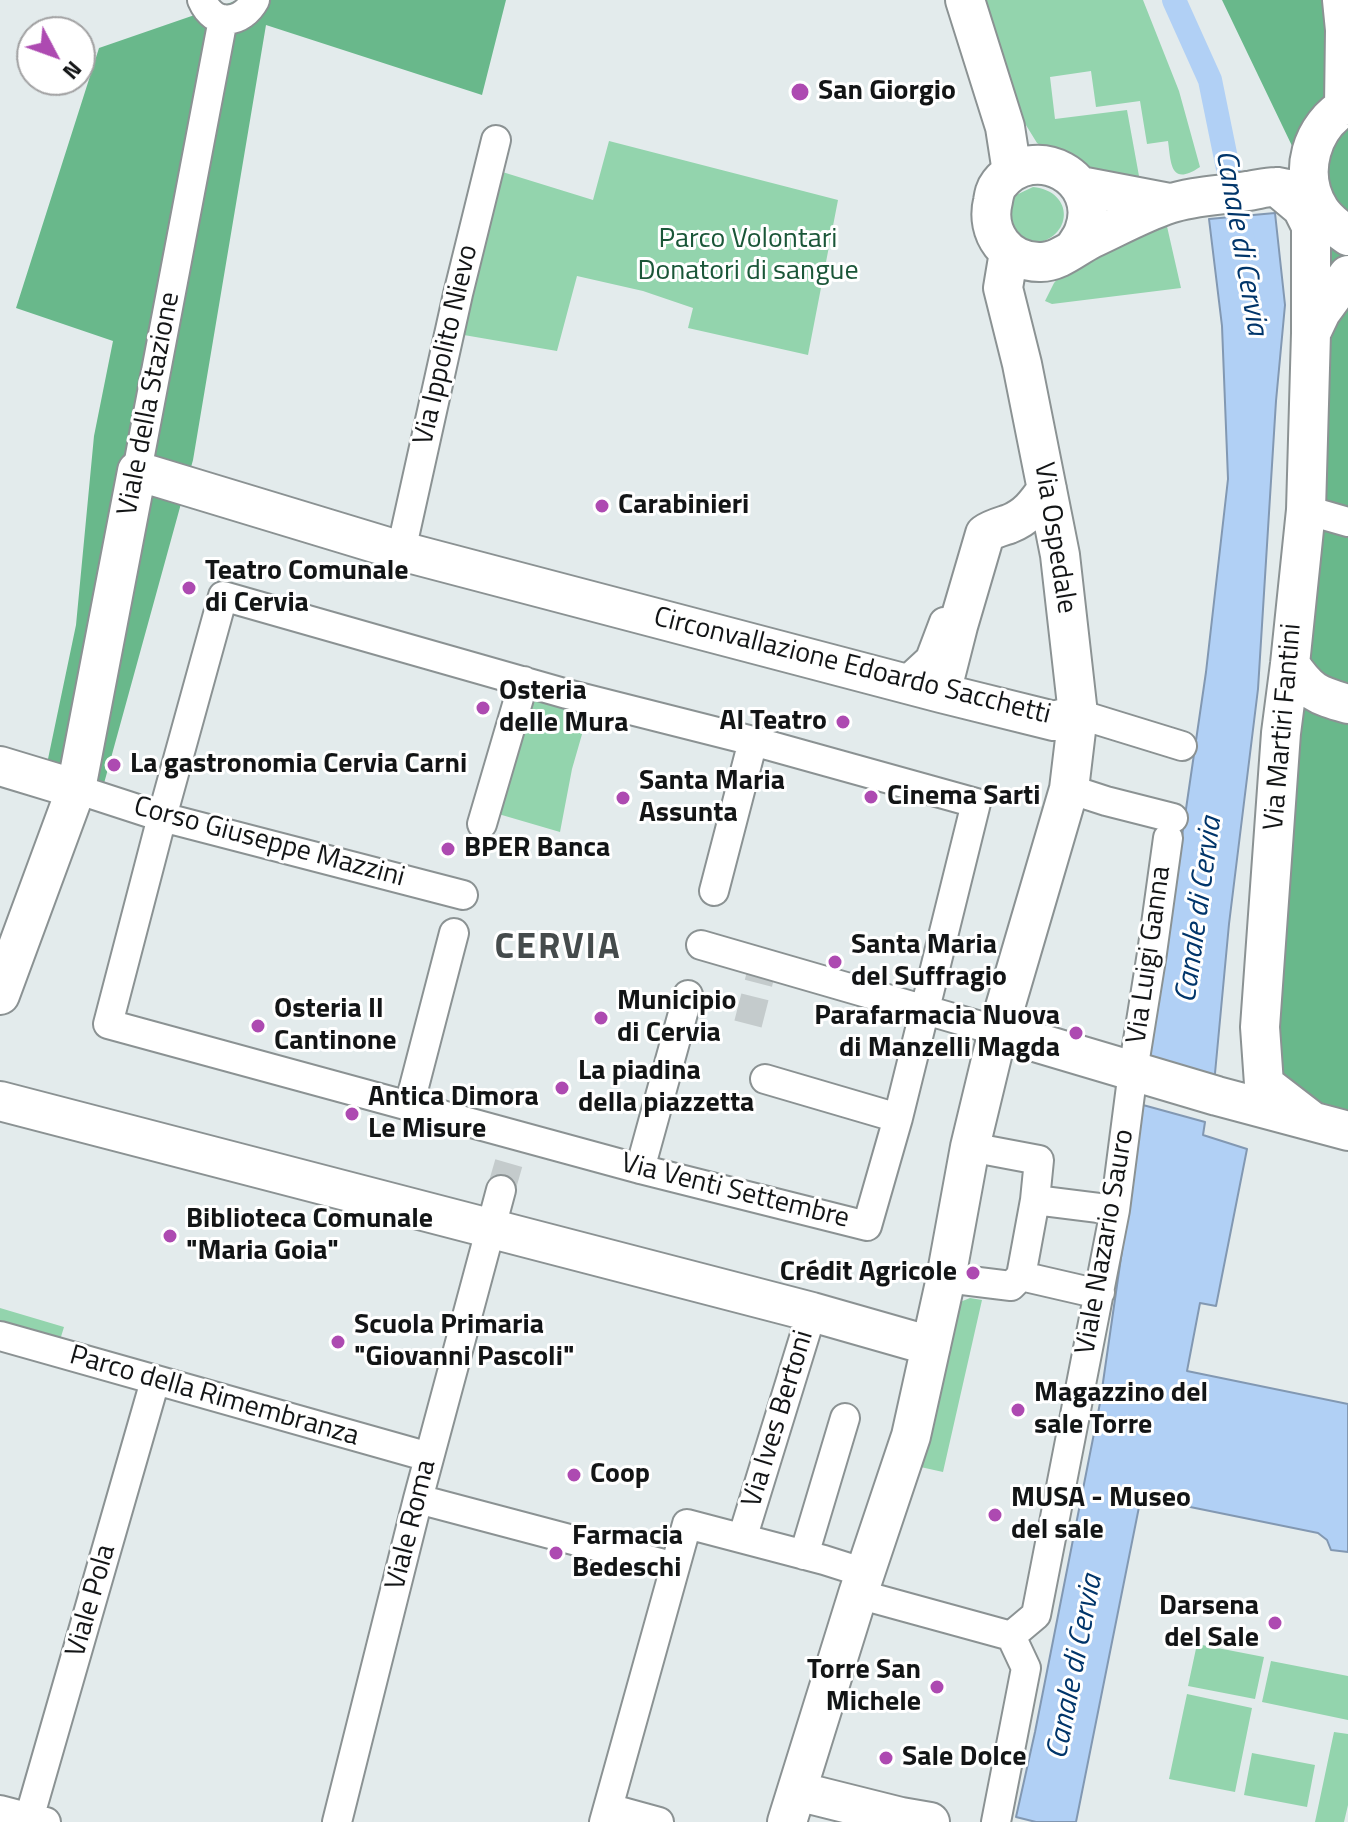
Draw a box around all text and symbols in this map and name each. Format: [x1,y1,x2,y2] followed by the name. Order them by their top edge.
[16,16,96,96] north arrow
[55,54,90,87] text: N
[818,75,956,109] place label: San Giorgio
[789,81,811,103] marker: San Giorgio
[1206,148,1274,338] water label: Canale di Cervia
[637,223,859,289] park label: Parco Volontari Donatori di sangue
[408,242,486,448] street label: Via Ippolito Nievo
[112,289,188,519] street label: Viale della Stazione
[1025,460,1083,616] street label: Via Ospedale
[618,489,749,523] place label: Carabinieri
[593,497,611,515] marker: Carabinieri
[205,555,409,621] place label: Teatro Comunale di Cervia
[180,579,198,597] marker: Teatro Comunale di Cervia
[650,601,1054,733] street label: Circonvallazione Edoardo Sacchetti
[1258,622,1310,832] street label: Via Martiri Fantini
[499,675,628,741] place label: Osteria delle Mura
[474,699,492,717] marker: Osteria delle Mura
[720,705,827,739] place label: Al Teatro
[834,713,852,731] marker: Al Teatro
[130,748,467,782] place label: La gastronomia Cervia Carni
[105,756,123,774] marker: La gastronomia Cervia Carni
[639,765,785,831] place label: Santa Maria Assunta
[887,780,1041,814] place label: Cinema Sarti
[862,788,880,806] marker: Cinema Sarti
[614,789,632,807] marker: Santa Maria Assunta
[130,791,408,895] street label: Corso Giuseppe Mazzini
[1169,815,1231,1005] water label: Canale di Cervia
[464,832,610,866] place label: BPER Banca
[439,840,457,858] marker: BPER Banca
[1121,864,1179,1046] street label: Via Luigi Ganna
[494,927,622,971] district label: CERVIA
[851,929,1007,995] place label: Santa Maria del Suffragio
[826,953,844,971] marker: Santa Maria del Suffragio
[617,985,736,1051] place label: Municipio di Cervia
[274,993,397,1059] place label: Osteria Il Cantinone
[814,1000,1060,1066] place label: Parafarmacia Nuova di Manzelli Magda
[592,1009,610,1027] marker: Municipio di Cervia
[249,1017,267,1035] marker: Osteria Il Cantinone
[1067,1024,1085,1042] marker: Parafarmacia Nuova di Manzelli Magda
[578,1055,754,1121] place label: La piadina della piazzetta
[553,1079,571,1097] marker: La piadina della piazzetta
[368,1081,539,1147] place label: Antica Dimora Le Misure
[343,1105,361,1123] marker: Antica Dimora Le Misure
[1070,1127,1142,1357] street label: Viale Nazario Sauro
[617,1147,853,1237] street label: Via Venti Settembre
[186,1203,433,1269] place label: Biblioteca Comunale "Maria Goia"
[161,1227,179,1245] marker: Biblioteca Comunale "Maria Goia"
[780,1256,957,1290] place label: Crédit Agricole
[964,1264,982,1282] marker: Crédit Agricole
[354,1309,574,1375] place label: Scuola Primaria "Giovanni Pascoli"
[736,1327,822,1511] street label: Via Ives Bertoni
[329,1333,347,1351] marker: Scuola Primaria "Giovanni Pascoli"
[65,1340,363,1454] street label: Parco della Rimembranza
[1034,1377,1208,1443] place label: Magazzino del sale Torre
[1009,1401,1027,1419] marker: Magazzino del sale Torre
[380,1457,444,1593] street label: Viale Roma
[590,1458,650,1492] place label: Coop
[565,1466,583,1484] marker: Coop
[1011,1482,1191,1548] place label: MUSA - Museo del sale
[986,1506,1004,1524] marker: MUSA - Museo del sale
[572,1520,683,1586] place label: Farmacia Bedeschi
[60,1541,124,1661] street label: Viale Pola
[547,1544,565,1562] marker: Farmacia Bedeschi
[1040,1572,1112,1762] water label: Canale di Cervia
[1159,1590,1259,1656] place label: Darsena del Sale
[1266,1614,1284,1632] marker: Darsena del Sale
[807,1654,921,1720] place label: Torre San Michele
[928,1678,946,1696] marker: Torre San Michele
[902,1741,1027,1775] place label: Sale Dolce
[877,1749,895,1767] marker: Sale Dolce

